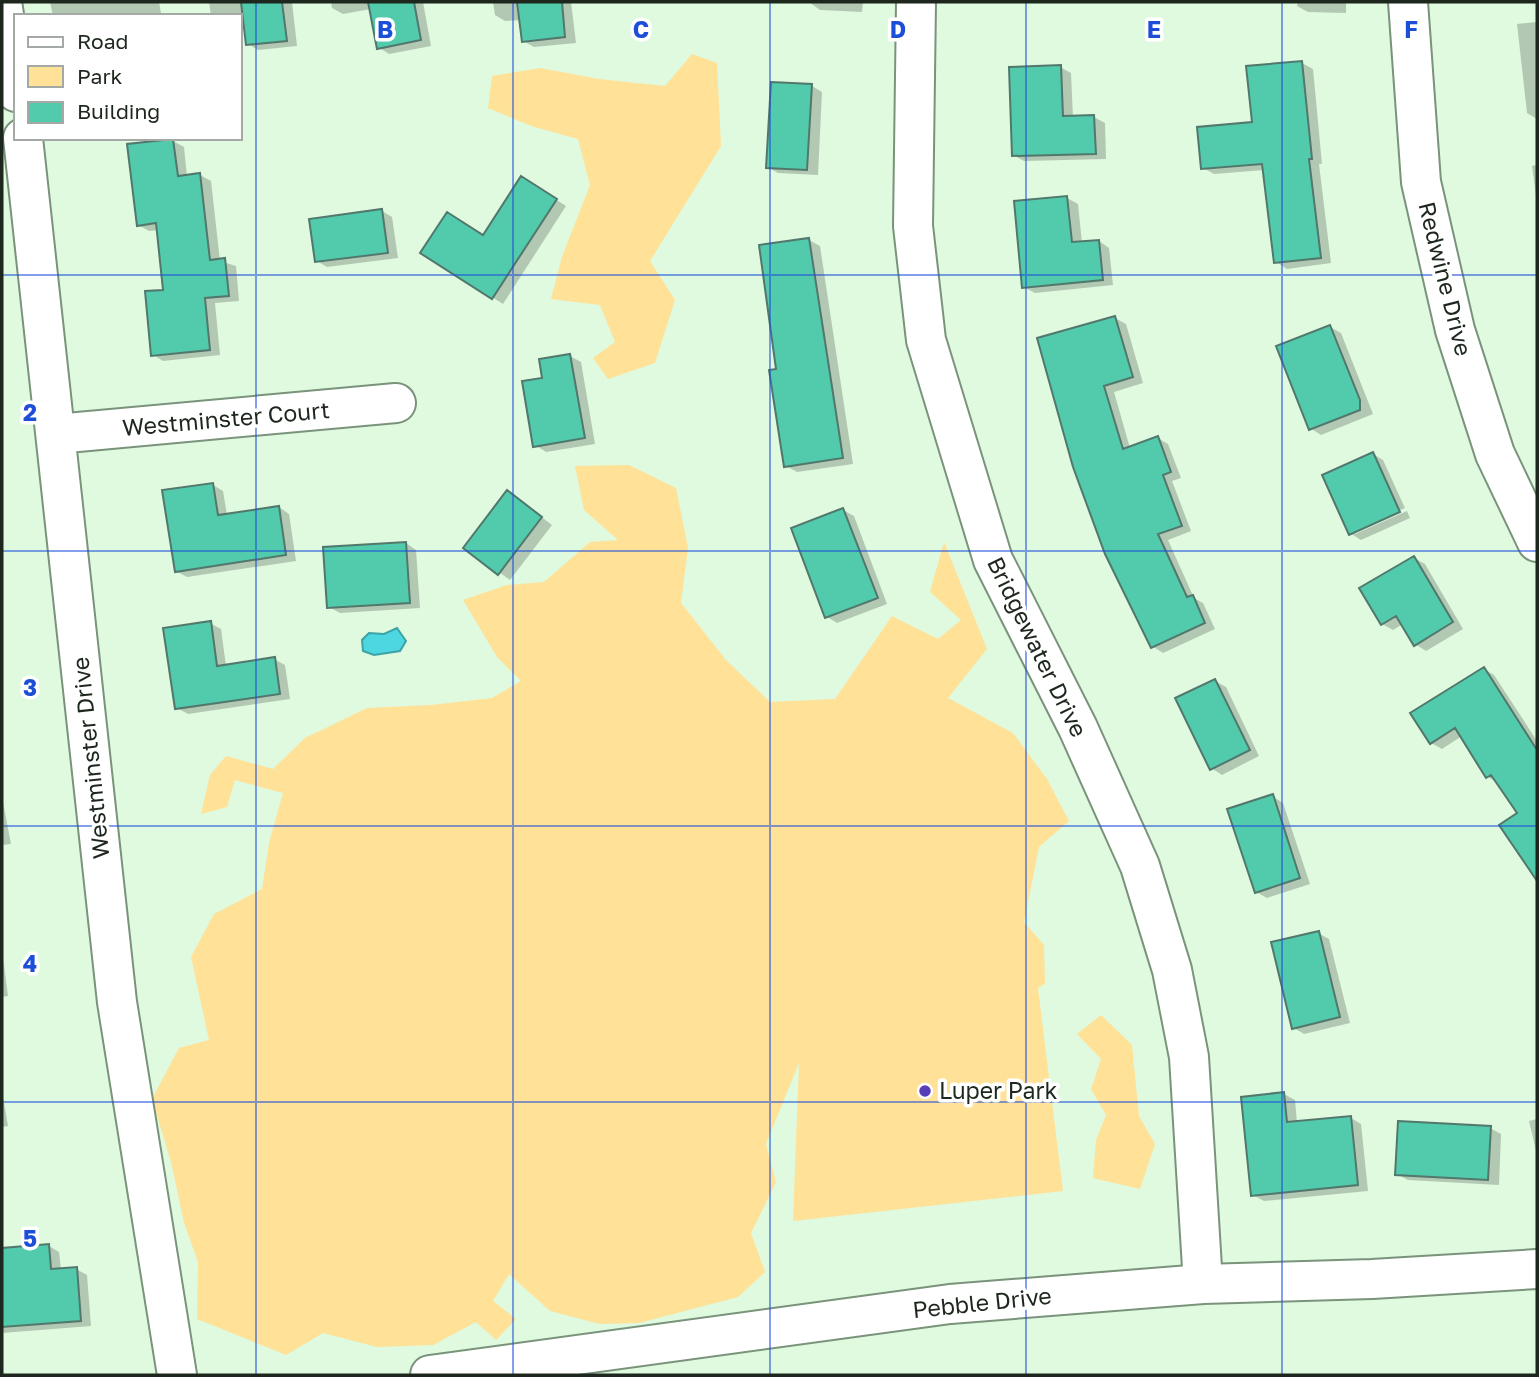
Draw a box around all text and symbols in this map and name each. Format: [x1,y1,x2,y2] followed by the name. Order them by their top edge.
[14,14,242,140] legend
[377,15,393,43] text: B
[633,15,649,43] text: C
[890,15,906,43] text: D
[1147,15,1161,43] text: E
[1404,15,1418,43] text: F
[77,28,128,54] text: Road
[77,63,123,89] text: Park
[77,98,160,124] text: Building
[1413,199,1479,359] street label: Redwine Drive
[121,395,331,441] street label: Westminster Court
[23,398,37,426] text: 2
[982,552,1094,741] street label: Bridgewater Drive
[65,656,115,861] street label: Westminster Drive
[23,673,37,701] text: 3
[23,949,37,977] text: 4
[939,1076,1058,1104] place label: Luper Park
[917,1083,933,1099] marker: Luper Park
[23,1224,37,1252] text: 5
[911,1281,1053,1323] street label: Pebble Drive

